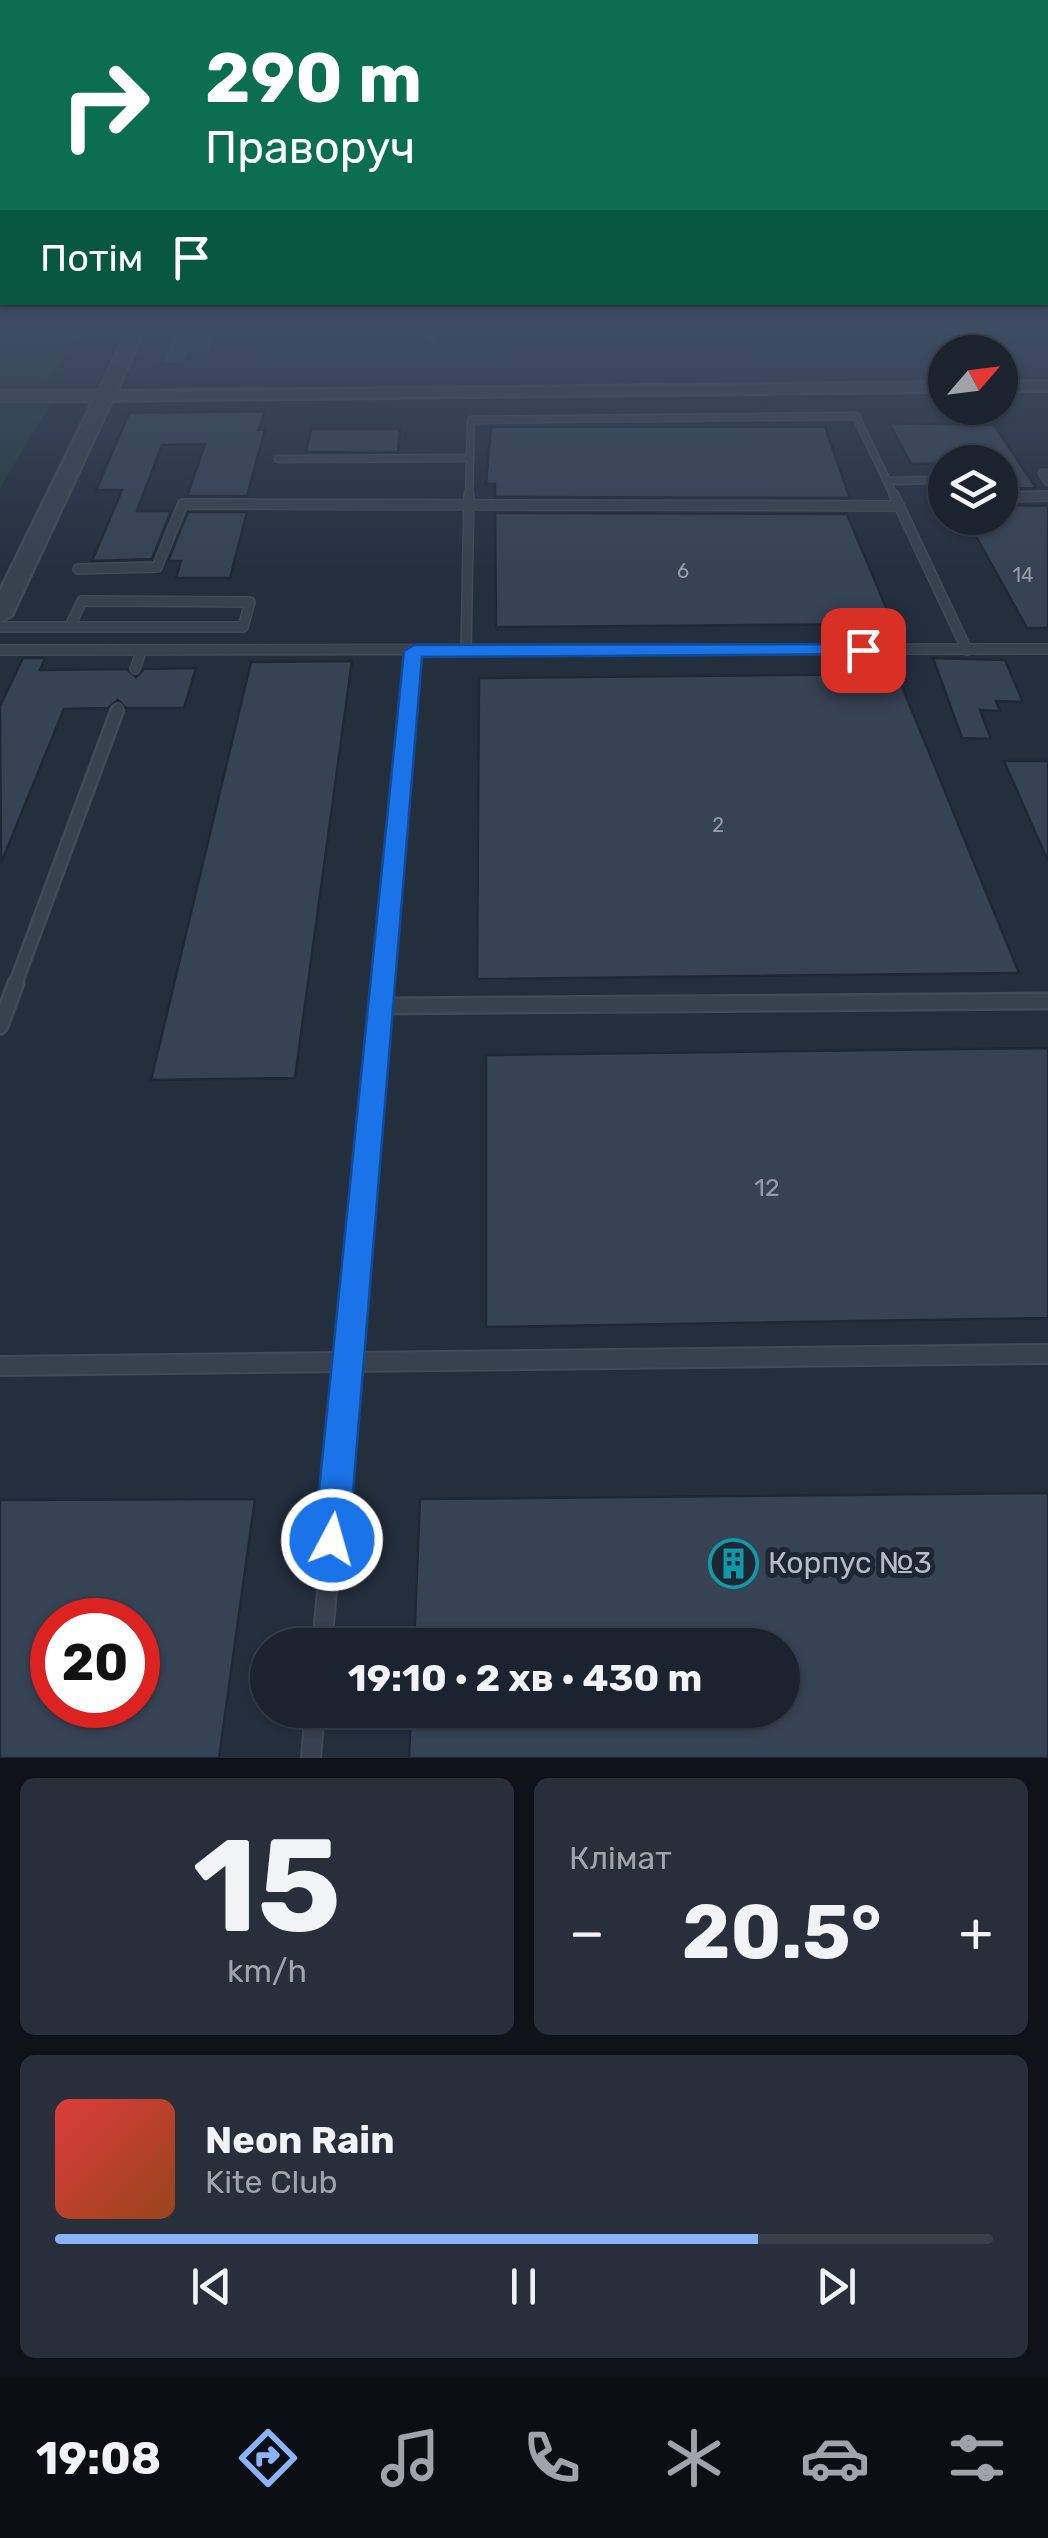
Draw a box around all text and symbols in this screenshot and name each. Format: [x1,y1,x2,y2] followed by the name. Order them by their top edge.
[205,37,422,120] text: 290 m
[40,40,170,170] icon: right
[205,121,415,174] text: Праворуч
[164,230,219,285] icon: arrive
[40,235,144,281] text: Потім
[928,335,1018,425] north arrow
[928,335,1018,535] map controls
[928,445,1018,535] button: layers
[677,559,689,583] house number: 6
[1013,563,1033,587] house number: 14
[821,608,906,693] pin
[836,623,891,678] icon: arrive
[712,813,724,837] house number: 2
[754,1173,780,1202] house number: 12
[280,1488,384,1592] position arrow
[707,1537,759,1589] building icon: Корпус №3
[768,1545,932,1581] place label: Корпус №3
[30,1598,160,1728] speed limit sign: 20
[348,1655,702,1701] text: 19:10 · 2 хв · 430 m
[193,1809,341,1964] text: 15
[569,1839,672,1877] text: Клімат
[682,1888,882,1977] text: 20.5°
[569,1900,605,1965] text: −
[959,1900,993,1965] text: +
[227,1952,307,1990] text: km/h
[205,2117,395,2163] text: Neon Rain
[205,2163,338,2201] text: Kite Club
[184,2259,239,2314] icon: previous
[496,2259,551,2314] icon: pause
[809,2259,864,2314] icon: next
[233,2423,303,2493] icon: directions
[375,2423,445,2493] icon: music
[517,2423,587,2493] icon: phone
[659,2423,729,2493] icon: climate
[800,2423,870,2493] icon: car
[942,2423,1012,2493] icon: filters
[36,2432,161,2485] text: 19:08

